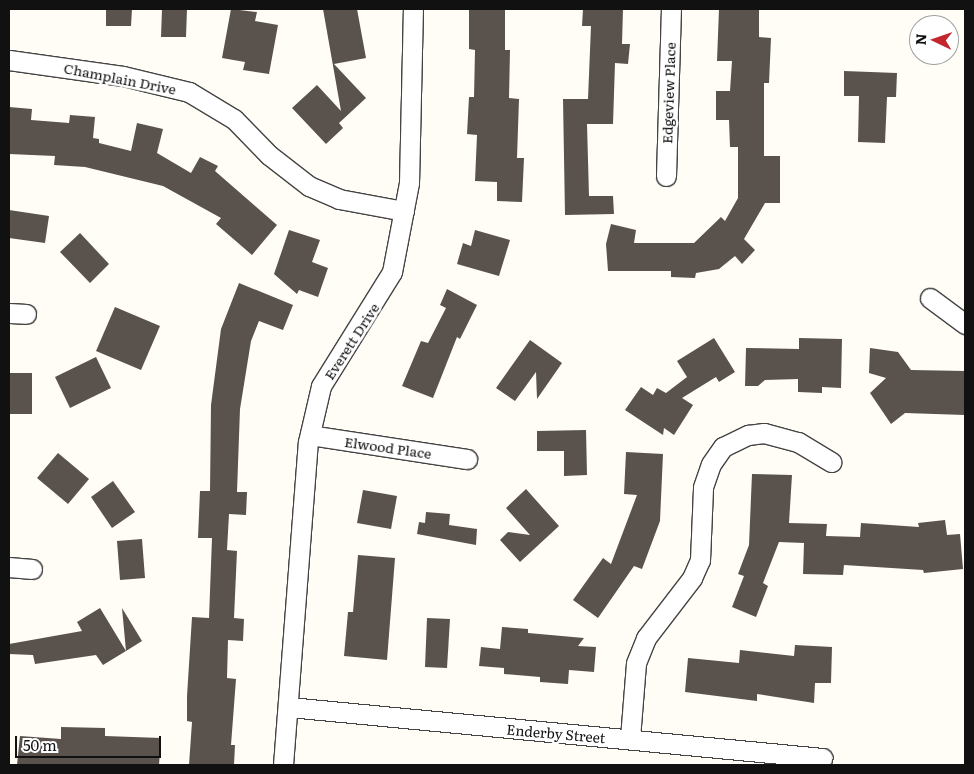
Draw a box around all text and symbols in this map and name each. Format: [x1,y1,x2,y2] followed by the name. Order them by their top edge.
[909,15,959,65] north arrow
[910,33,930,46] text: N
[658,42,678,144] street label: Edgeview Place
[62,59,178,97] street label: Champlain Drive
[320,299,382,383] street label: Everett Drive
[343,433,433,461] street label: Elwood Place
[506,720,606,746] street label: Enderby Street
[18,726,164,758] scale bar
[23,733,57,756] text: 50 m

